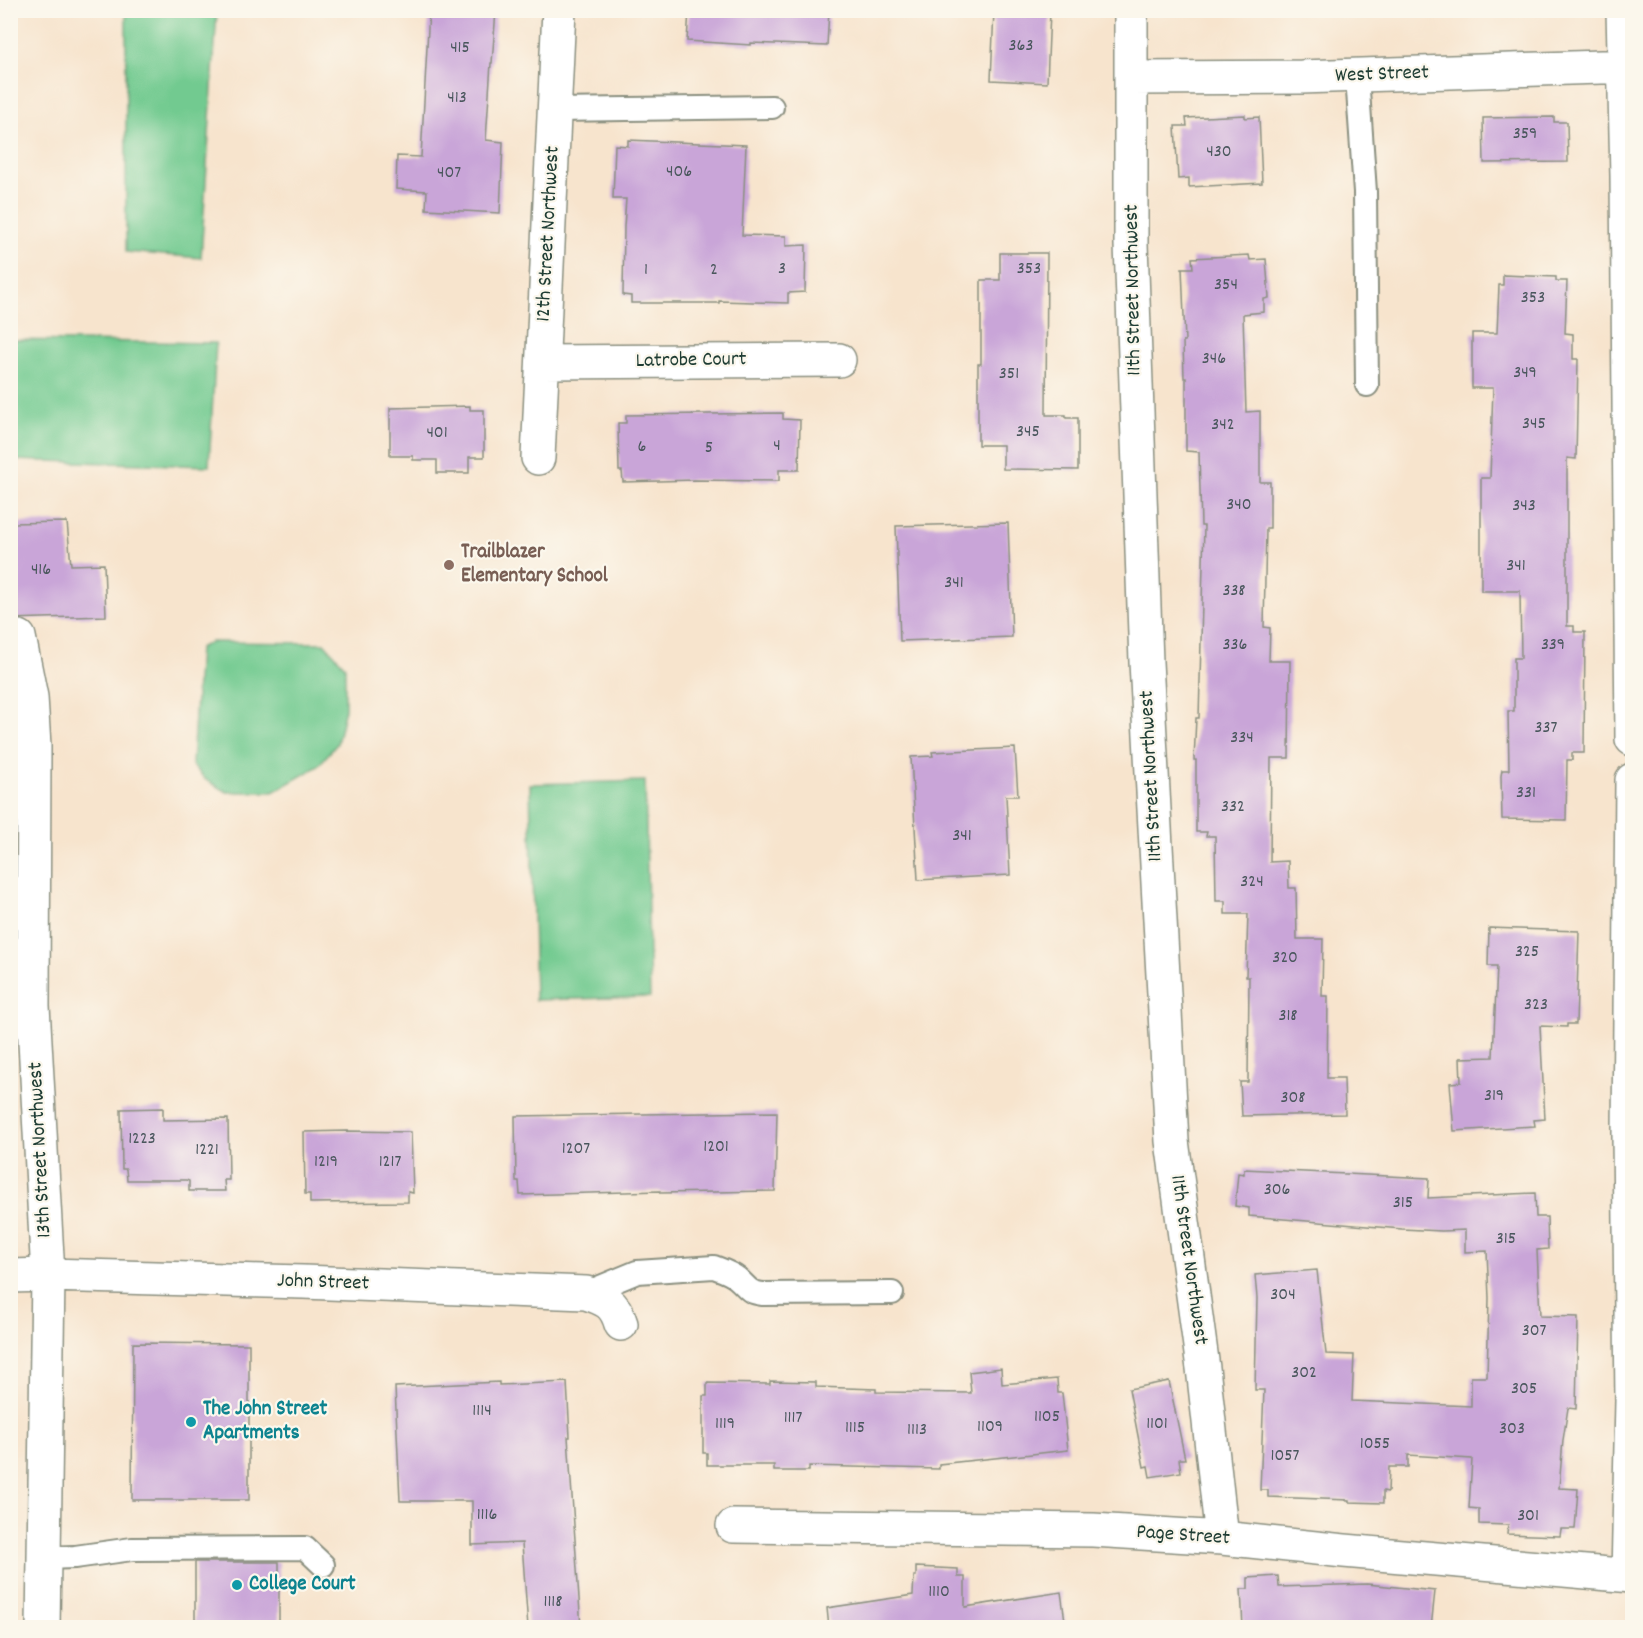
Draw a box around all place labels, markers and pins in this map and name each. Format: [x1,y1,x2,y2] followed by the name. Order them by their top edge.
[461,538,609,592] place label: Trailblazer Elementary School
[442,558,456,572] marker: Trailblazer Elementary School
[203,1395,327,1449] place label: The John Street Apartments
[184,1415,198,1429] marker: The John Street Apartments
[249,1570,356,1600] place label: College Court
[230,1578,244,1592] marker: College Court

